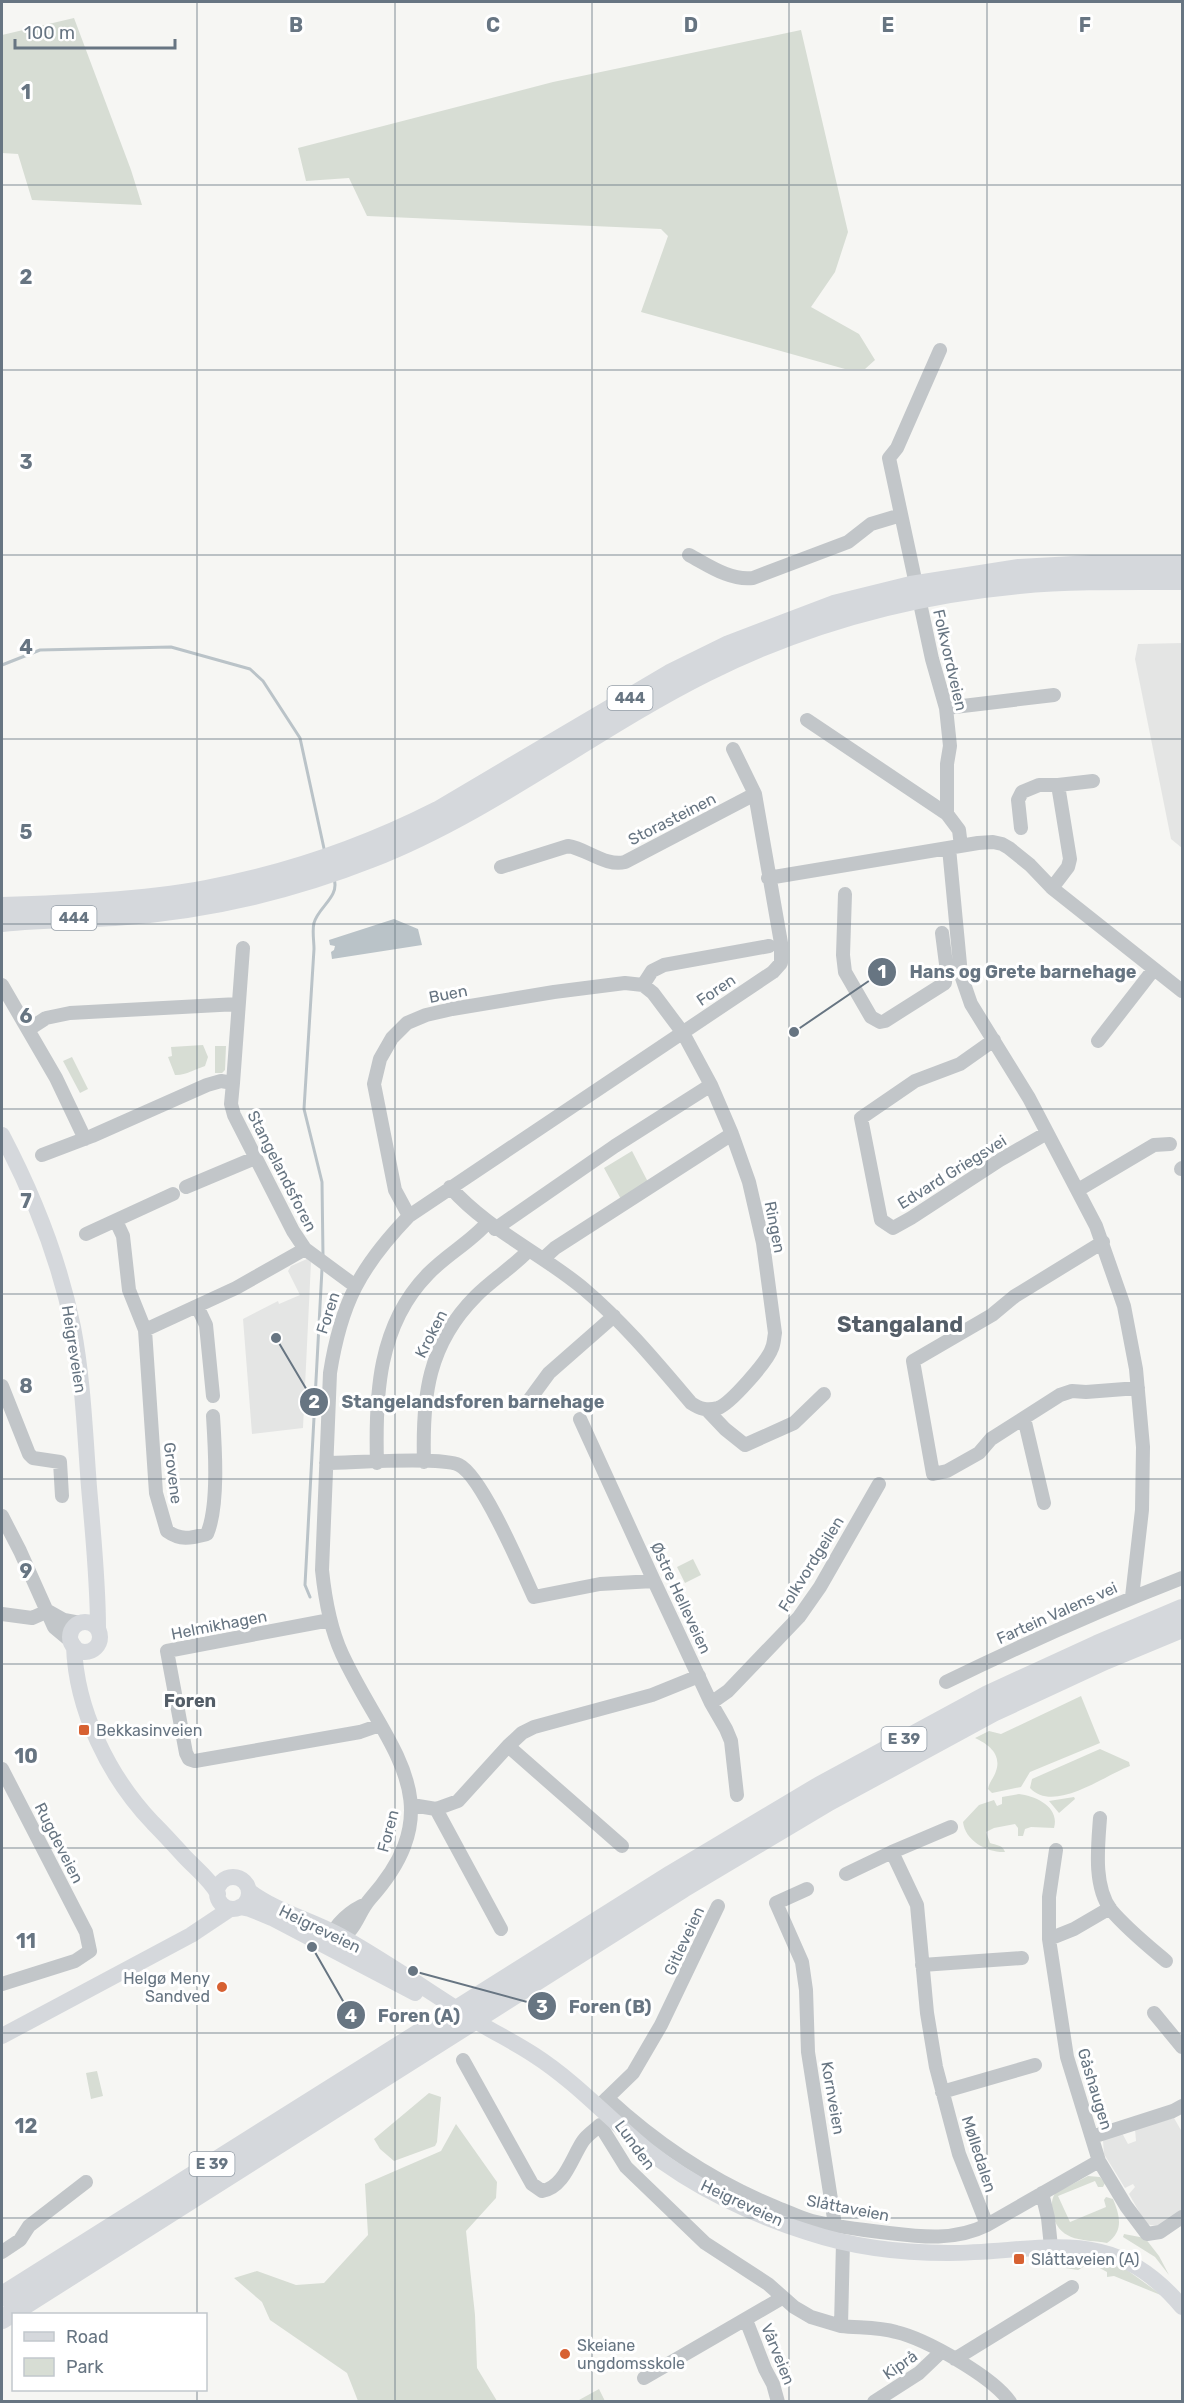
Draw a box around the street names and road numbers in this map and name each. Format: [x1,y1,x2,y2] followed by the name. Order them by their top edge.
[929,607,971,713] street label: Folkvordveien
[608,686,652,710] road number: 444
[625,789,719,849] street label: Storasteinen
[52,906,97,930] road number: 444
[693,970,739,1010] street label: Foren
[427,981,469,1007] street label: Buen
[243,1107,321,1235] street label: Stangelandsforen
[894,1131,1010,1213] street label: Edvard Griegsvei
[761,1200,789,1254] street label: Ringen
[312,1290,344,1336] street label: Foren
[58,1304,90,1394] street label: Heigreveien
[411,1307,451,1361] street label: Kroken
[160,1441,186,1505] street label: Grovene
[774,1513,848,1615] street label: Folkvordgeilen
[647,1539,715,1657] street label: Østre Helleveien
[994,1578,1120,1648] street label: Fartein Valens vei
[169,1606,269,1644] street label: Helmikhagen
[882,1727,926,1751] road number: E 39
[31,1800,87,1886] street label: Rugdeveien
[373,1808,403,1854] street label: Foren
[276,1901,364,1957] street label: Heigreveien
[660,1904,708,1978] street label: Gitleveien
[1074,2046,1116,2132] street label: Gåshaugen
[817,2060,849,2136] street label: Kornveien
[958,2113,1000,2195] street label: Mølledalen
[611,2117,659,2173] street label: Lunden
[190,2152,234,2176] road number: E 39
[698,2176,786,2230] street label: Heigreveien
[805,2191,891,2225] street label: Slåttaveien
[757,2321,799,2387] street label: Vårveien
[879,2346,921,2384] street label: Kiprå

